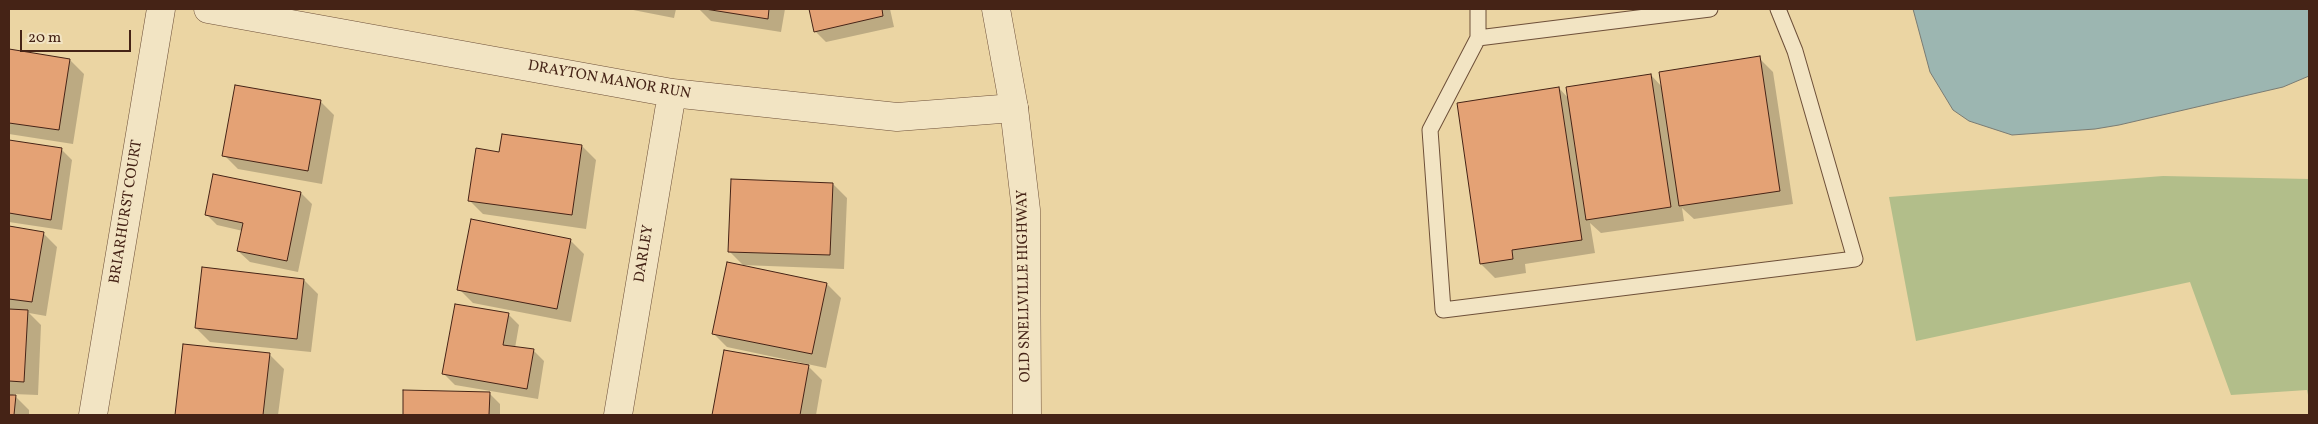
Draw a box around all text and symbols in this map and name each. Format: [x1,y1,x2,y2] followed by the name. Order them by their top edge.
[22,20,134,52] scale bar
[28,28,61,49] text: 20 m
[526,58,692,104] street label: DRAYTON MANOR RUN
[107,139,147,285] street label: BRIARHURST COURT
[1014,189,1036,383] street label: OLD SNELLVILLE HIGHWAY
[632,224,658,284] street label: DARLEY

